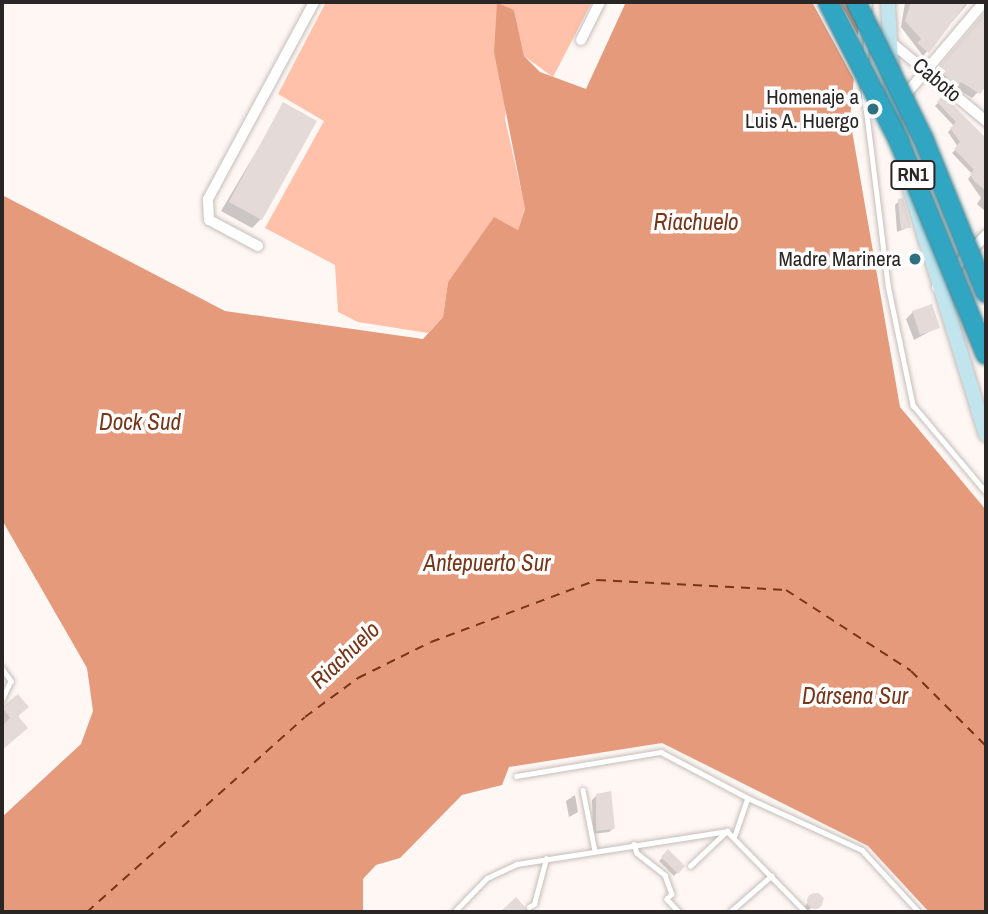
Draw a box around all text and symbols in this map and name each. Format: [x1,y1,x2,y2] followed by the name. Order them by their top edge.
[908,53,966,107] street label: Caboto
[744,84,859,134] place label: Homenaje a Luis A. Huergo
[865,101,881,117] marker: Homenaje a Luis A. Huergo
[890,160,936,190] road number: RN1
[654,208,738,236] water label: Riachuelo
[779,246,901,272] place label: Madre Marinera
[907,251,923,267] marker: Madre Marinera
[99,408,181,436] water label: Dock Sud
[424,549,550,577] water label: Antepuerto Sur
[305,616,385,694] water label: Riachuelo
[802,682,908,710] water label: Dársena Sur

